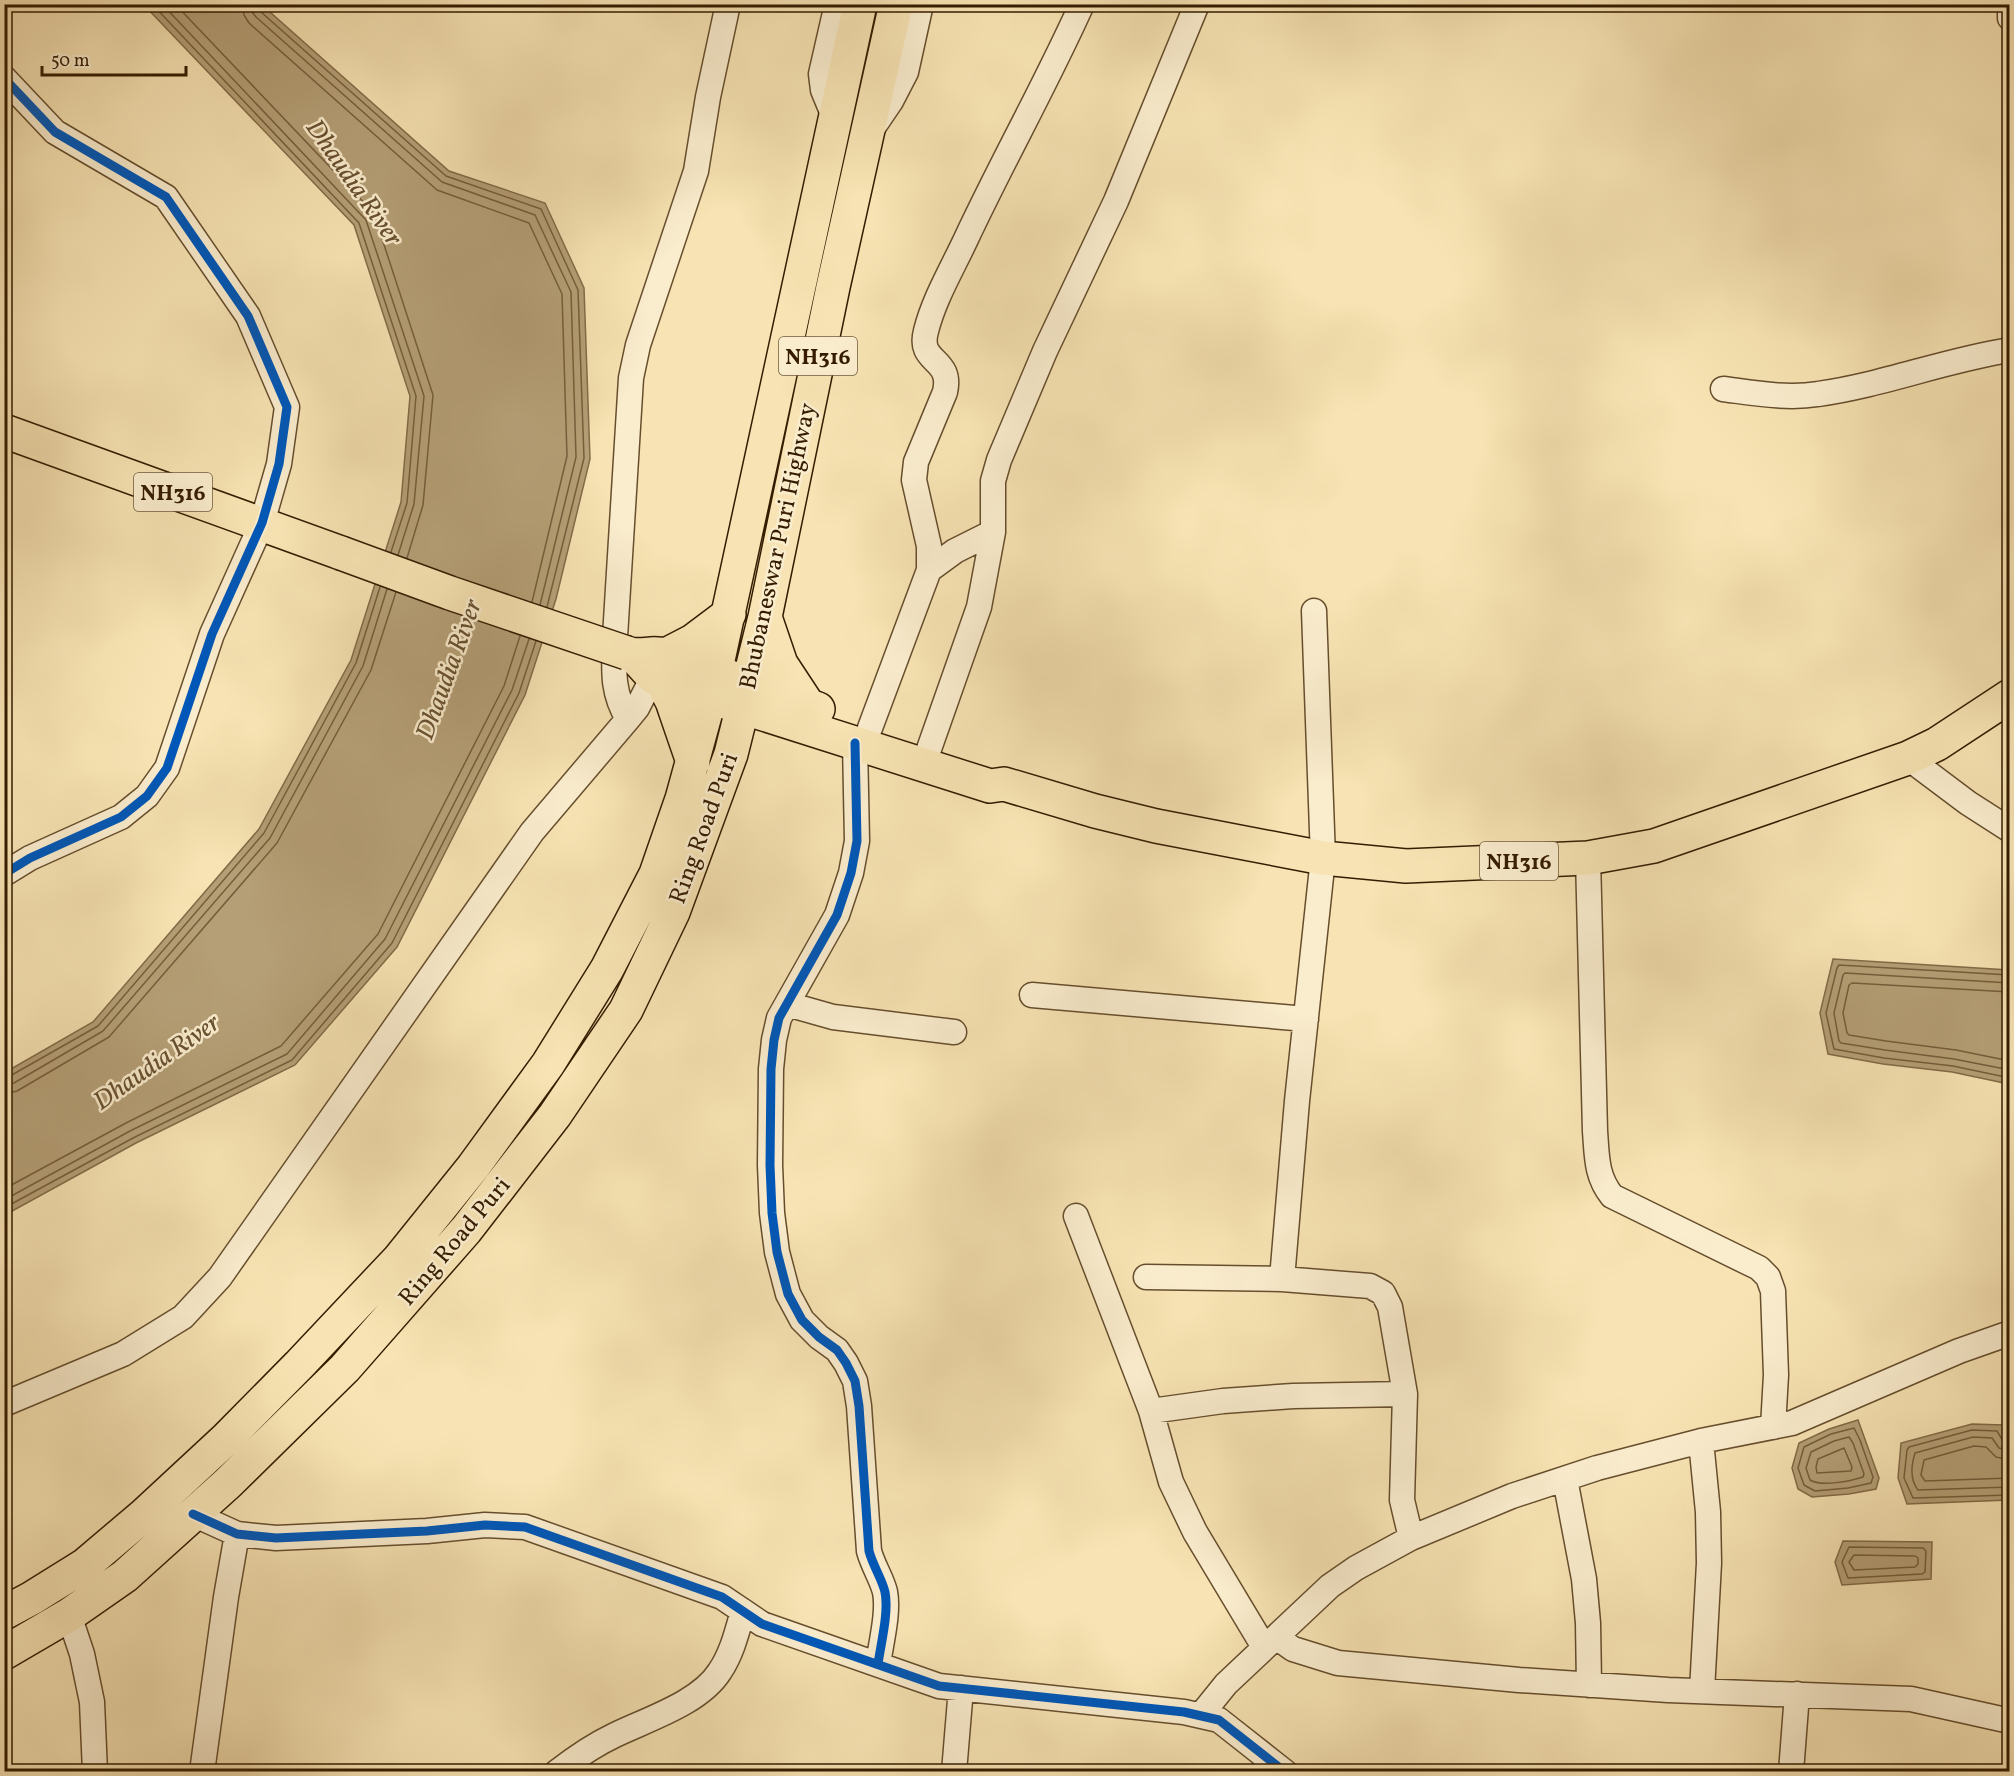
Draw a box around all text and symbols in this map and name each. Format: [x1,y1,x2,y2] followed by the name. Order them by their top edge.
[42,39,186,77] scale bar
[51,49,90,74] text: 50 m
[296,112,411,254] water label: Dhaudia River
[779,337,857,375] road number: NH316
[732,400,826,693] street label: Bhubaneswar Puri Highway
[134,473,212,511] road number: NH316
[408,594,492,745] water label: Dhaudia River
[662,748,748,909] street label: Ring Road Puri
[1480,842,1558,880] road number: NH316
[86,1005,228,1120] water label: Dhaudia River
[391,1171,520,1314] street label: Ring Road Puri

